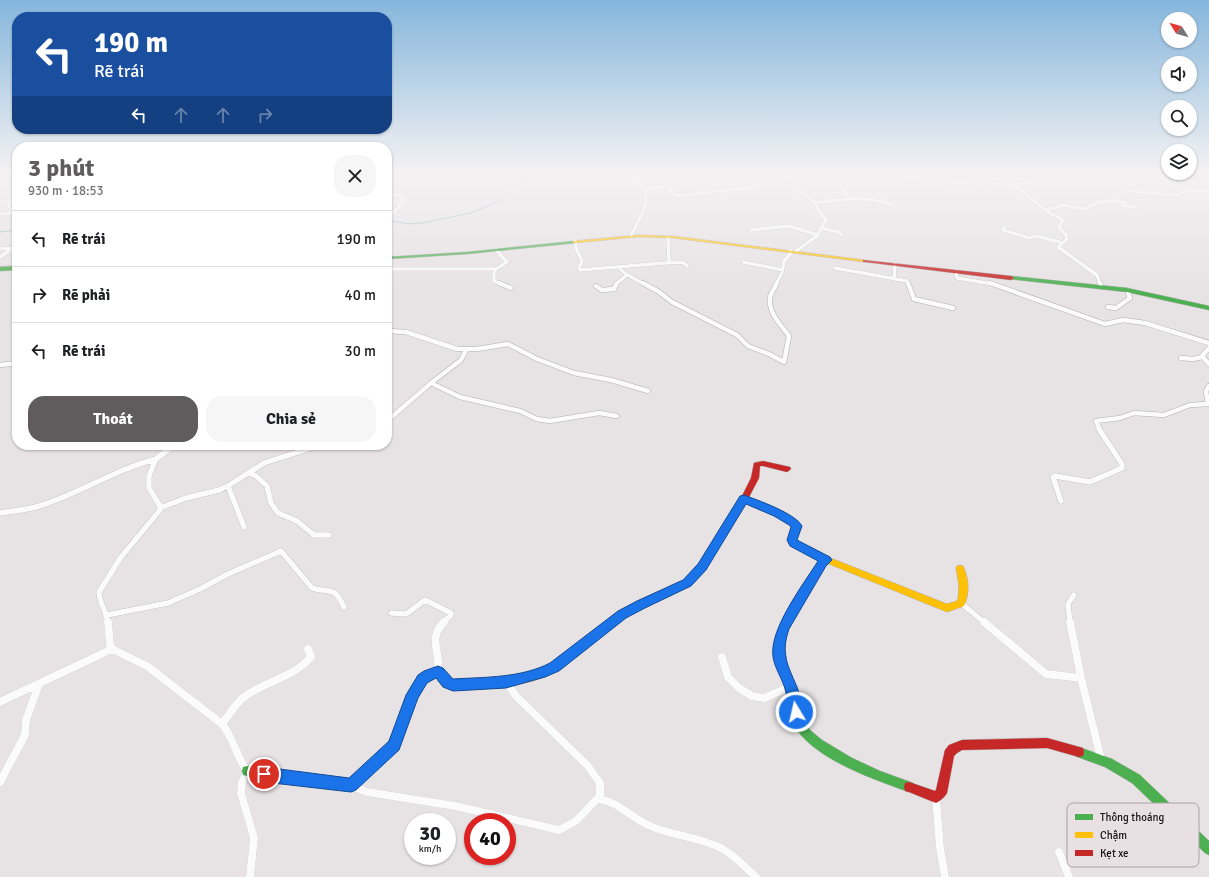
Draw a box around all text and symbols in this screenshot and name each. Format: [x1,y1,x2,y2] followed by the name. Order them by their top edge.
[1161,12,1197,48] north arrow
[1161,12,1197,180] map controls
[94,26,168,60] text: 190 m
[28,28,80,80] icon: left
[1161,56,1197,92] button: sound
[94,60,144,82] text: Rẽ trái
[1161,100,1197,136] button: search
[128,104,150,126] icon: left
[170,104,192,126] icon: ahead
[212,104,234,126] icon: ahead
[254,104,276,126] icon: right
[1161,144,1197,180] button: layers
[28,153,94,183] text: 3 phút
[334,155,376,197] button: close
[28,183,104,199] text: 930 m · 18:53
[28,228,50,250] icon: left
[62,230,105,248] text: Rẽ trái
[336,230,376,248] text: 190 m
[28,284,50,306] icon: right
[62,286,110,304] text: Rẽ phải
[345,286,376,304] text: 40 m
[28,340,50,362] icon: left
[62,342,105,360] text: Rẽ trái
[345,342,376,360] text: 30 m
[28,396,198,442] button: Thoát
[206,396,376,442] button: Chia sẻ
[775,691,817,733] position arrow
[247,757,281,791] pin
[253,763,275,785] icon: arrive
[1067,803,1199,867] legend
[1100,811,1164,824] text: Thông thoáng
[464,813,516,865] speed limit sign: 40
[419,821,441,846] text: 30
[1100,829,1127,842] text: Chậm
[419,843,441,855] text: km/h
[1100,847,1129,860] text: Kẹt xe

